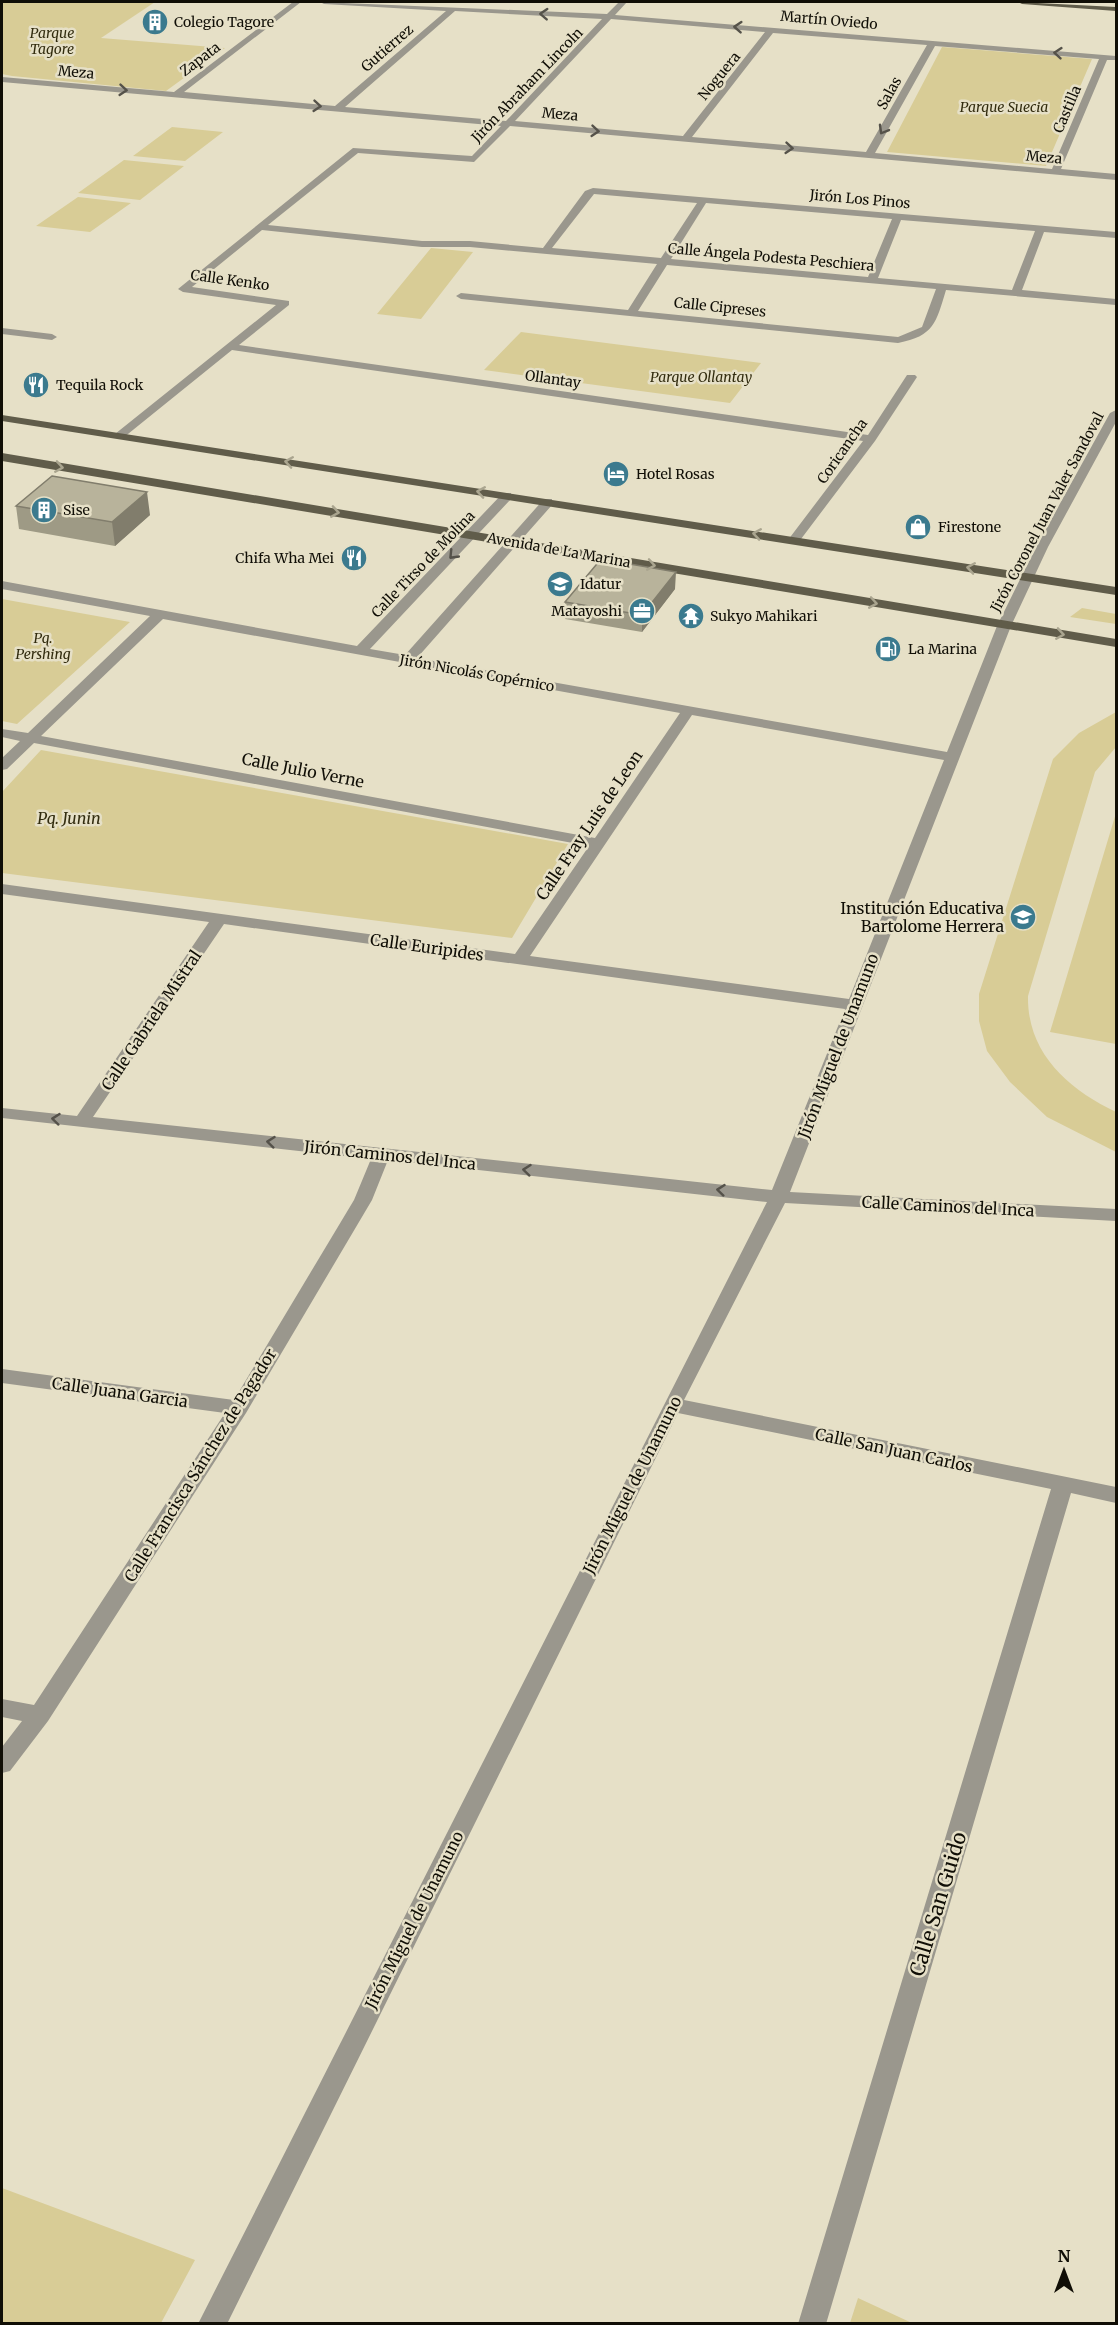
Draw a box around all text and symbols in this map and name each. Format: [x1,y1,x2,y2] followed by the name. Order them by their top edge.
[140,7,170,37] building icon: Colegio Tagore
[539,7,548,20] one-way arrow
[780,7,878,33] street label: Martín Oviedo
[174,13,274,31] place label: Colegio Tagore
[357,20,417,76] street label: Gutierrez
[734,20,743,33] one-way arrow
[30,24,74,58] park label: Parque Tagore
[467,24,587,147] street label: Jirón Abraham Lincoln
[176,38,224,80] street label: Zapata
[1054,47,1063,60] one-way arrow
[694,48,744,104] street label: Noguera
[57,61,95,83] street label: Meza
[873,73,905,113] street label: Salas
[1049,82,1085,136] street label: Castilla
[118,83,127,96] one-way arrow
[960,98,1048,116] park label: Parque Suecia
[312,99,321,112] one-way arrow
[541,103,579,125] street label: Meza
[590,124,599,137] one-way arrow
[879,124,890,134] one-way arrow
[784,141,794,154] one-way arrow
[1025,146,1063,168] street label: Meza
[808,186,911,212] street label: Jirón Los Pinos
[667,239,875,275] street label: Calle Ángela Podesta Peschiera
[190,266,270,294] street label: Calle Kenko
[673,293,767,321] street label: Calle Cipreses
[524,366,583,392] street label: Ollantay
[650,368,752,386] park label: Parque Ollantay
[21,370,51,400] restaurant icon: Tequila Rock
[56,376,144,394] place label: Tequila Rock
[986,408,1108,616] street label: Jirón Coronel Juan Valer Sandoval
[813,415,871,487] street label: Coricancha
[284,456,294,469] one-way arrow
[601,459,631,489] hotel icon: Hotel Rosas
[54,460,64,473] one-way arrow
[636,465,715,483] place label: Hotel Rosas
[477,486,487,499] one-way arrow
[29,495,59,525] building icon: Sise
[63,501,90,519] place label: Sise
[329,505,339,518] one-way arrow
[367,506,479,621] street label: Calle Tirso de Molina
[903,512,933,542] shop icon: Firestone
[938,518,1001,536] place label: Firestone
[485,528,633,572] street label: Avenida de La Marina
[753,529,762,541] one-way arrow
[339,543,369,573] restaurant icon: Chifa Wha Mei
[449,548,460,558] one-way arrow
[235,549,334,567] place label: Chifa Wha Mei
[646,559,656,571] one-way arrow
[966,562,975,574] one-way arrow
[545,569,575,599] school or university icon: Idatur
[580,575,621,593] place label: Idatur
[627,596,657,626] office icon: Matayoshi
[867,596,877,609] one-way arrow
[676,601,706,631] temple icon: Sukyo Mahikari
[551,602,622,620] place label: Matayoshi
[710,607,818,625] place label: Sukyo Mahikari
[1055,628,1065,640] one-way arrow
[15,629,71,663] park label: Pq. Pershing
[873,634,903,664] fuel station icon: La Marina
[908,640,977,658] place label: La Marina
[397,650,556,695] street label: Jirón Nicolás Copérnico
[531,746,647,904] street label: Calle Fray Luis de Leon
[240,748,366,792] street label: Calle Julio Verne
[37,808,101,828] park label: Pq. Junin
[840,898,1004,936] place label: Institución Educativa Bartolome Herrera
[1008,902,1038,932] school or university icon: Institución Educativa Bartolome Herrera
[369,929,485,965] street label: Calle Euripides
[97,946,205,1094] street label: Calle Gabriela Mistral
[793,951,883,1142] street label: Jirón Miguel de Unamuno
[51,1113,60,1126] one-way arrow
[302,1136,477,1174] street label: Jirón Caminos del Inca
[266,1137,275,1149] one-way arrow
[523,1164,532,1177] one-way arrow
[716,1185,726,1197] one-way arrow
[861,1191,1035,1221] street label: Calle Caminos del Inca
[120,1345,280,1585] street label: Calle Francisca Sánchez de Pagador
[51,1373,190,1411] street label: Calle Juana Garcia
[578,1393,686,1578] street label: Jirón Miguel de Unamuno
[813,1424,975,1476] street label: Calle San Juan Carlos
[360,1828,468,2013] street label: Jirón Miguel de Unamuno
[904,1828,971,1979] street label: Calle San Guido
[1034,2241,1094,2301] north arrow
[1058,2246,1071,2266] text: N

